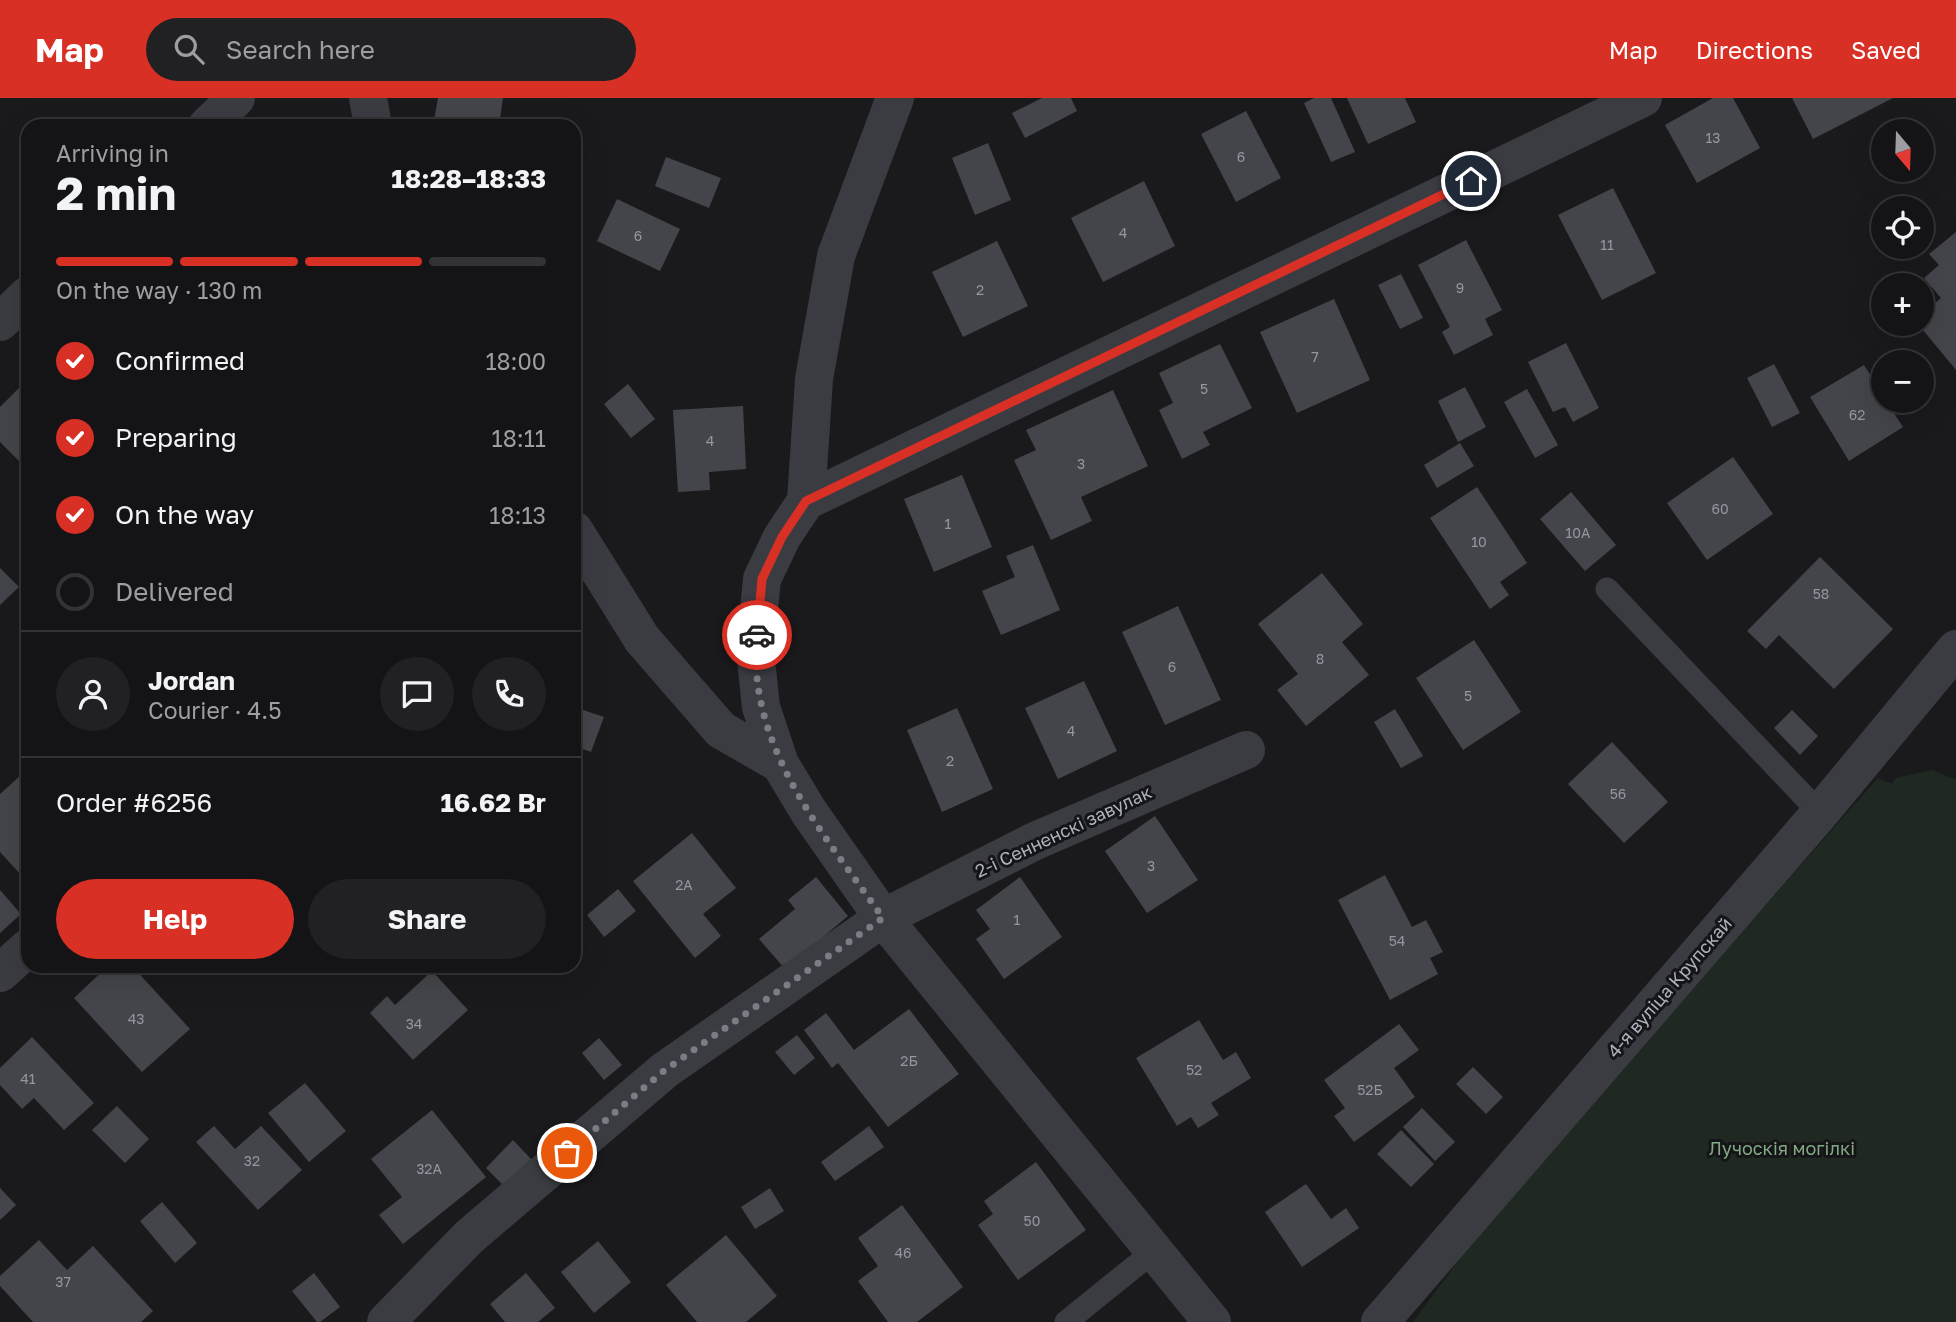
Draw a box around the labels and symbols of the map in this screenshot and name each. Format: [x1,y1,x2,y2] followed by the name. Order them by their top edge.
[1871,119,1934,182] north arrow
[1706,129,1720,146] house number: 13
[1237,148,1245,165] house number: 6
[1441,151,1501,211] pin
[1119,224,1127,241] house number: 4
[634,227,642,244] house number: 6
[1600,236,1614,253] house number: 11
[1456,279,1464,296] house number: 9
[976,281,984,298] house number: 2
[1311,348,1319,365] house number: 7
[1200,380,1208,397] house number: 5
[1849,406,1865,423] house number: 62
[706,432,714,449] house number: 4
[1077,455,1085,472] house number: 3
[1711,500,1729,517] house number: 60
[945,515,952,532] house number: 1
[1566,524,1591,541] house number: 10А
[1471,533,1487,550] house number: 10
[1813,585,1829,602] house number: 58
[722,600,792,670] courier
[1316,650,1324,667] house number: 8
[1168,658,1176,675] house number: 6
[1464,687,1472,704] house number: 5
[1067,722,1075,739] house number: 4
[946,752,954,769] house number: 2
[971,780,1155,882] street label: 2-і Сенненскі завулак
[1610,785,1626,802] house number: 56
[1147,857,1155,874] house number: 3
[675,876,693,893] house number: 2А
[1014,911,1021,928] house number: 1
[1602,912,1736,1062] street label: 4-я вуліца Крупскай
[1389,932,1405,949] house number: 54
[128,1010,144,1027] house number: 43
[406,1015,422,1032] house number: 34
[900,1052,918,1069] house number: 2Б
[1186,1061,1202,1078] house number: 52
[20,1070,36,1087] house number: 41
[1357,1081,1383,1098] house number: 52Б
[537,1123,597,1183] pin
[1709,1137,1855,1159] park label: Лучоскія могілкі
[244,1152,260,1169] house number: 32
[416,1160,442,1177] house number: 32А
[1024,1212,1040,1229] house number: 50
[894,1244,912,1261] house number: 46
[55,1273,71,1290] house number: 37

